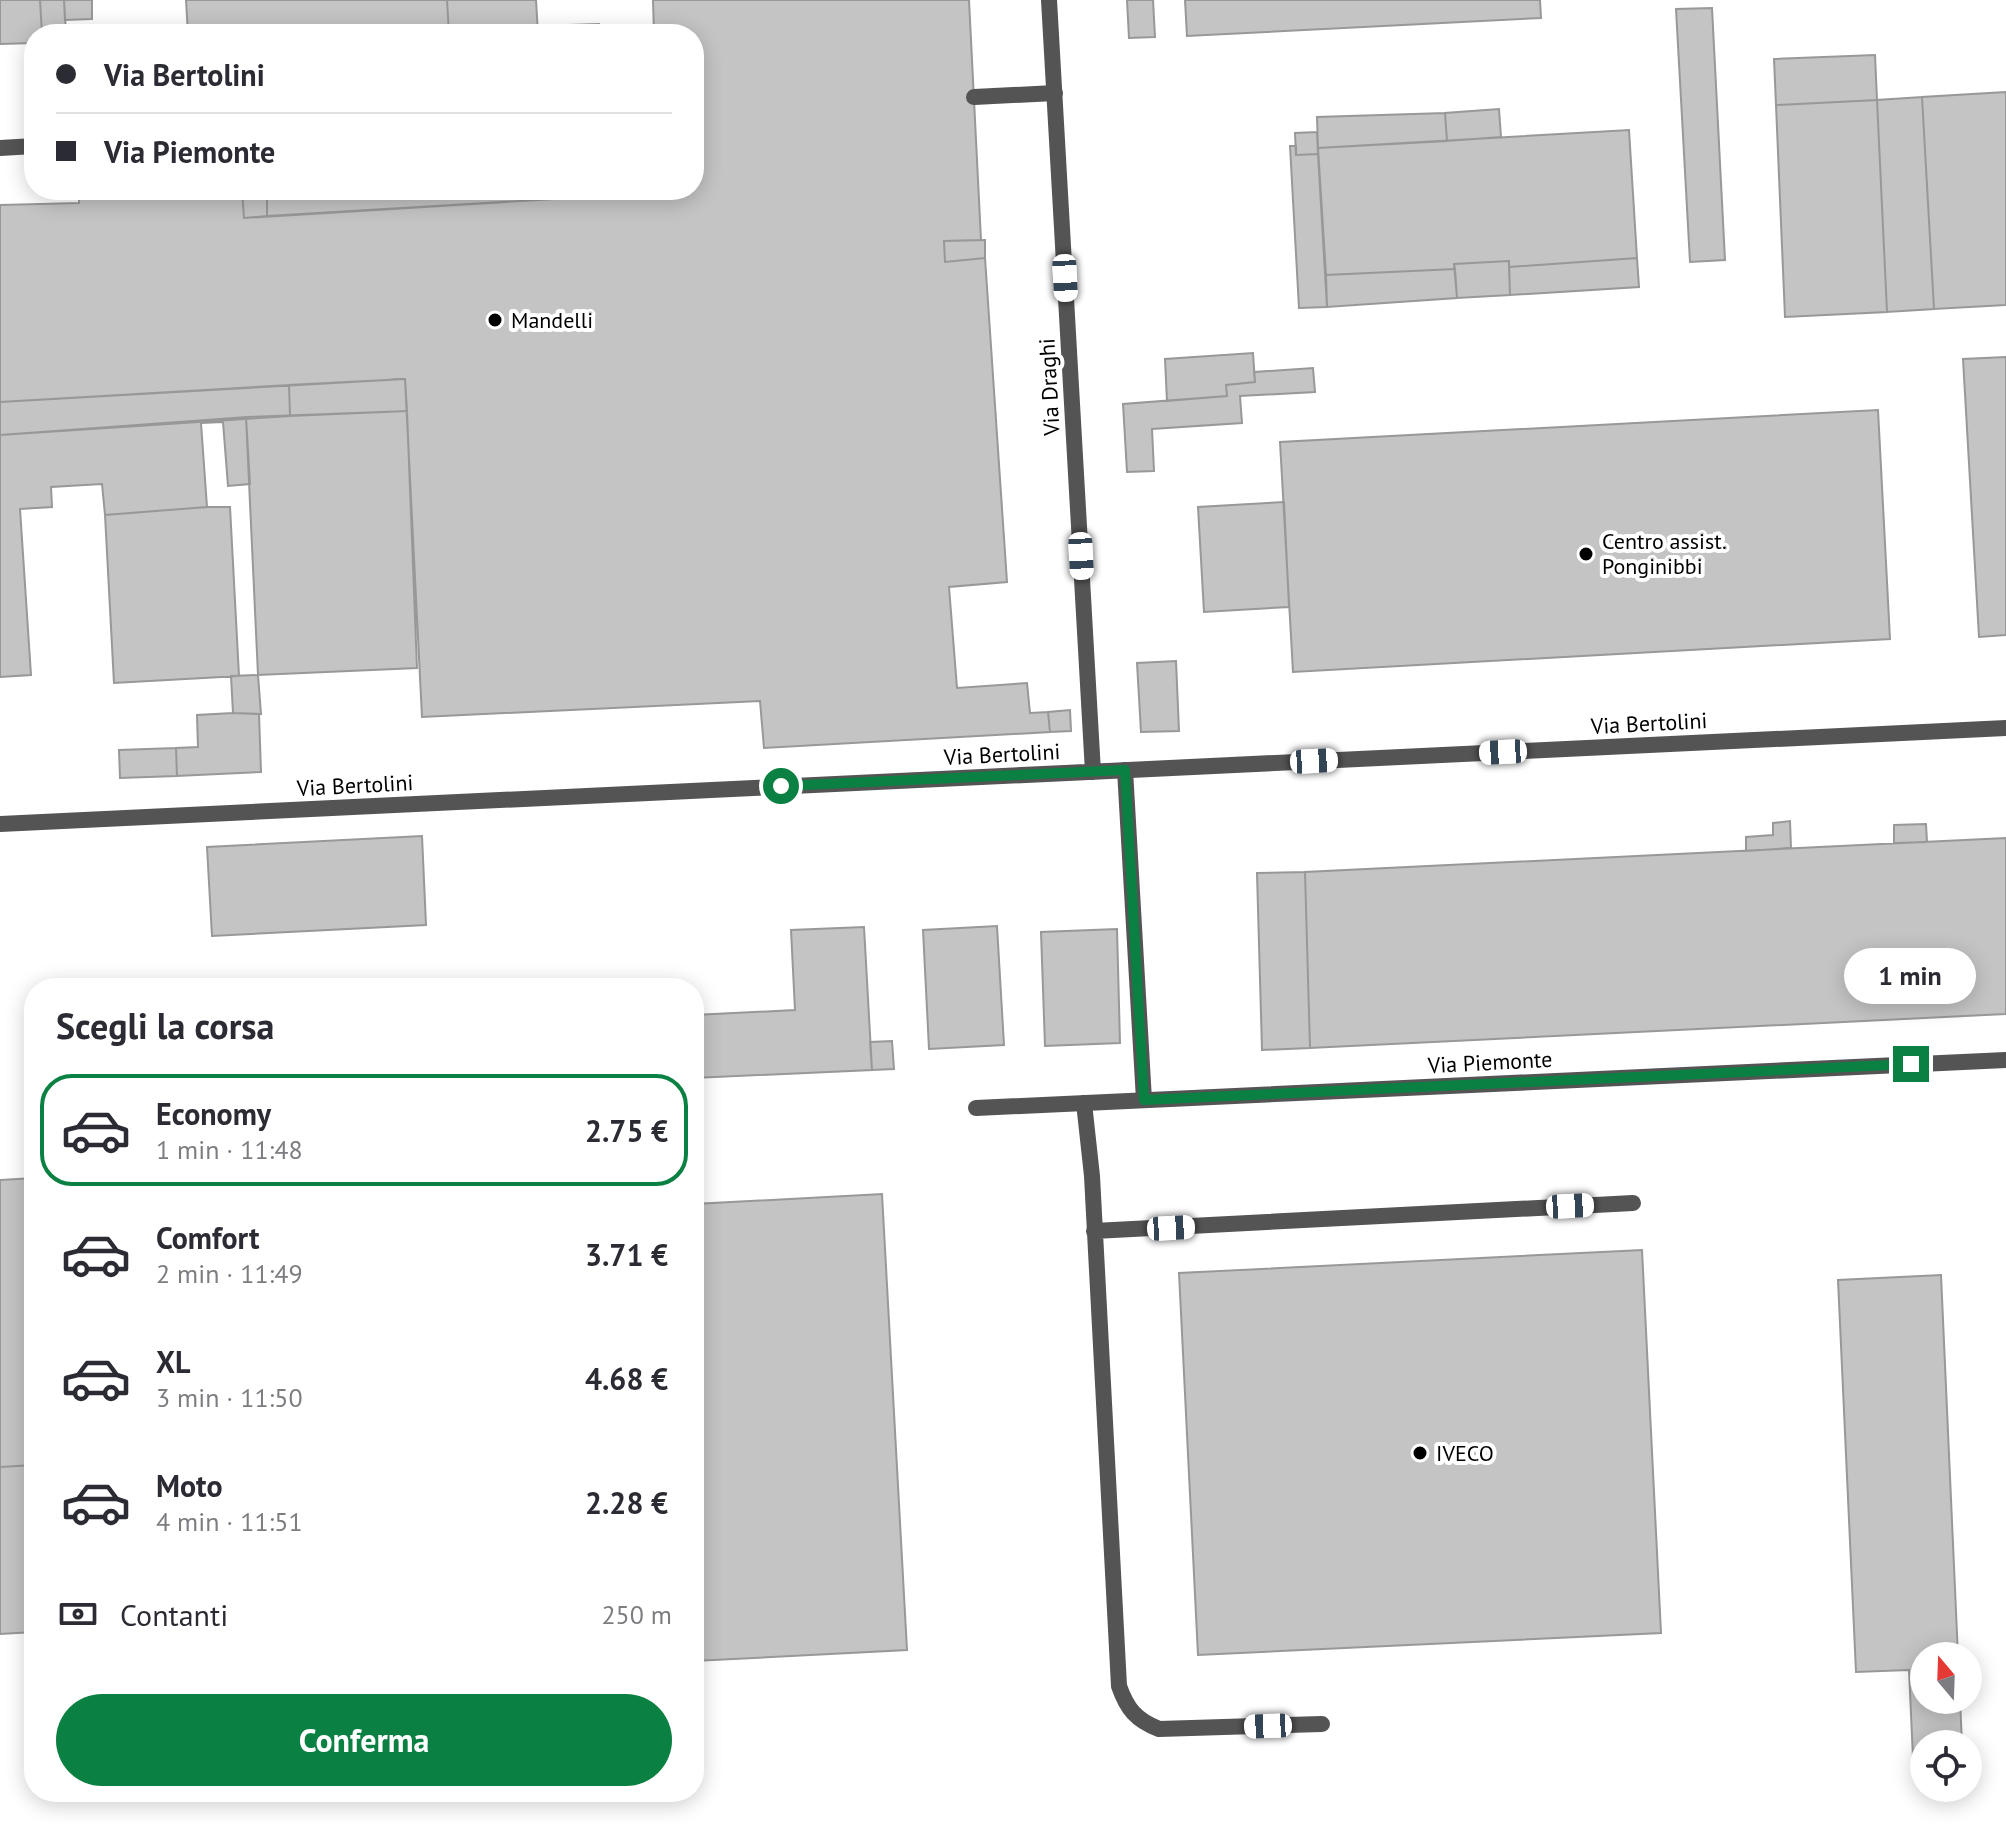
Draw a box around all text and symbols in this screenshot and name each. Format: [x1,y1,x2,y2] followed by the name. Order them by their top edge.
[104,55,265,94] text: Via Bertolini
[104,132,275,171] text: Via Piemonte
[1052,253,1078,303] car
[511,306,593,334] place label: Mandelli
[486,311,504,329] marker: Mandelli
[1032,337,1066,438] street label: Via Draghi
[1602,527,1727,580] place label: Centro assist. Ponginibbi
[1068,531,1094,581] car
[1577,545,1595,563] marker: Centro assist. Ponginibbi
[1589,706,1708,740] street label: Via Bertolini
[942,737,1061,771] street label: Via Bertolini
[1478,739,1528,765] car
[1289,748,1339,774] car
[295,768,414,802] street label: Via Bertolini
[763,768,799,804] route start
[1845,948,1977,1004] callout: 1 min
[1878,959,1942,992] text: 1 min
[56,1002,274,1049] text: Scegli la corsa
[1426,1045,1553,1079] street label: Via Piemonte
[1893,1046,1929,1082] route end
[60,1094,132,1166] icon: car
[156,1094,271,1133] text: Economy
[585,1111,668,1150] text: 2.75 €
[156,1133,303,1166] text: 1 min · 11:48
[1545,1193,1595,1219] car
[1146,1215,1196,1241] car
[60,1218,132,1290] icon: car
[156,1218,259,1257] text: Comfort
[585,1235,668,1274] text: 3.71 €
[156,1257,303,1290] text: 2 min · 11:49
[60,1342,132,1414] icon: car
[156,1342,190,1381] text: XL
[585,1359,668,1398] text: 4.68 €
[156,1381,303,1414] text: 3 min · 11:50
[1436,1439,1494,1467] place label: IVECO
[1411,1444,1429,1462] marker: IVECO
[60,1466,132,1538] icon: car
[156,1466,223,1505] text: Moto
[585,1483,668,1522] text: 2.28 €
[156,1505,303,1538] text: 4 min · 11:51
[56,1592,100,1636] icon: cash
[120,1595,228,1634] text: Contanti
[601,1598,672,1631] text: 250 m
[1910,1642,1982,1714] north arrow
[1910,1642,1982,1802] map controls
[56,1694,672,1786] button: Conferma
[1244,1713,1292,1739] car
[1910,1730,1982,1802] button: locate

